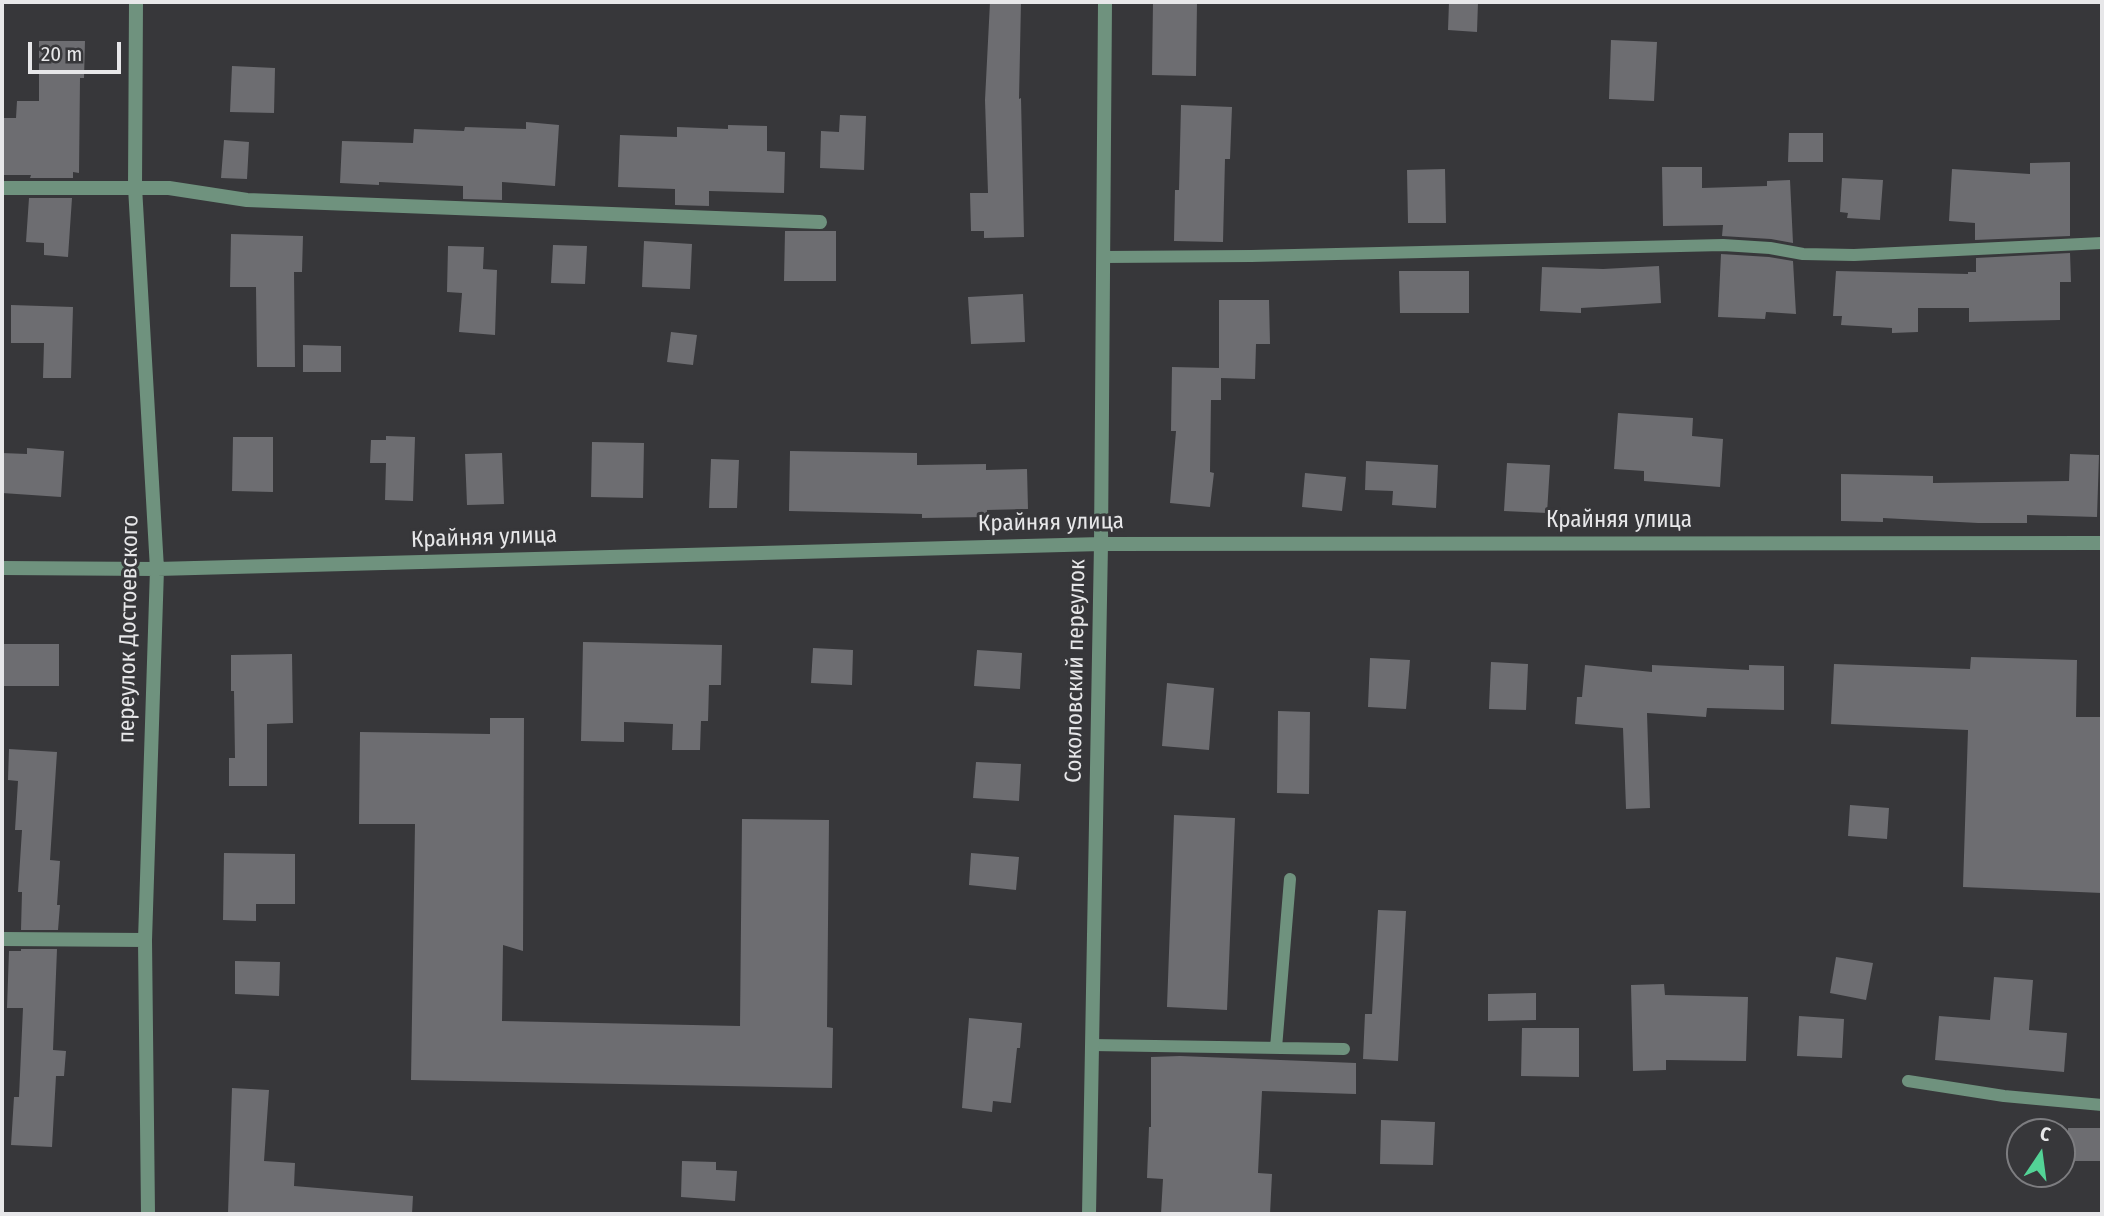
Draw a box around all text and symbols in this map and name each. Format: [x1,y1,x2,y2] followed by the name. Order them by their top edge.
[32,28,124,72] scale bar
[41,41,82,67] text: 20 m
[1546,507,1692,535] street label: Крайняя улица
[978,508,1124,538] street label: Крайняя улица
[113,515,145,743] street label: переулок Достоевского
[411,522,557,554] street label: Крайняя улица
[1060,559,1092,783] street label: Соколовский переулок
[2006,1118,2076,1188] north arrow
[2038,1122,2053,1146] text: С

